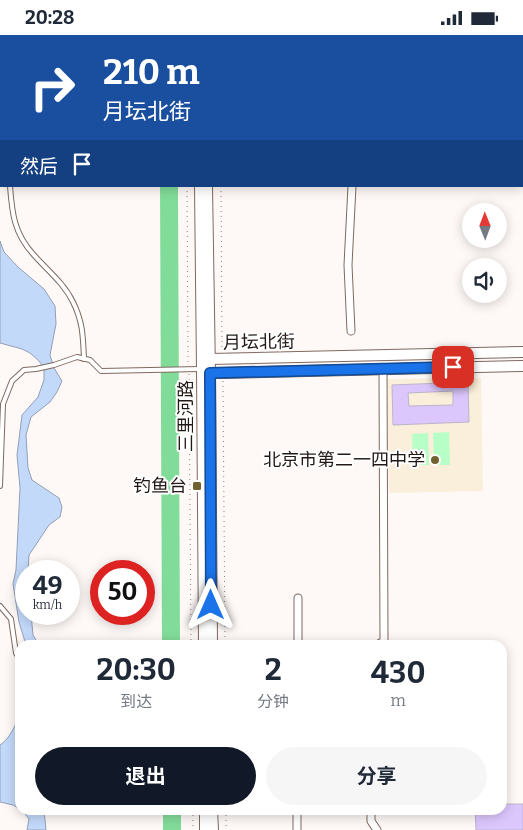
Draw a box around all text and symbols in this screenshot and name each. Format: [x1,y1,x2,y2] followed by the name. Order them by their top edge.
[25,6,74,29] text: 20:28
[103,51,200,93] text: 210 m
[20,55,85,120] icon: right
[103,98,191,125] text: 月坛北街
[68,150,96,178] icon: arrive
[20,155,58,178] text: 然后
[462,203,508,247] north arrow
[462,203,507,303] map controls
[462,258,507,303] button: sound
[223,330,295,354] street label: 月坛北街
[432,346,474,388] pin
[439,353,467,381] icon: arrive
[175,380,197,452] street label: 三里河路
[263,449,425,471] place label: 北京市第二一四中学
[429,454,441,466] marker: 北京市第二一四中学
[133,475,187,497] place label: 钓鱼台
[191,480,203,492] marker: 钓鱼台
[90,560,155,625] speed limit sign: 50
[32,571,63,601] text: 49
[184,578,236,630] position arrow
[33,598,62,612] text: km/h
[97,652,176,688] text: 20:30
[265,652,282,688] text: 2
[371,655,425,691] text: 430
[391,691,406,710] text: m
[120,692,152,711] text: 到达
[257,692,289,711] text: 分钟
[35,747,256,805] button: 退出
[266,747,487,805] button: 分享

